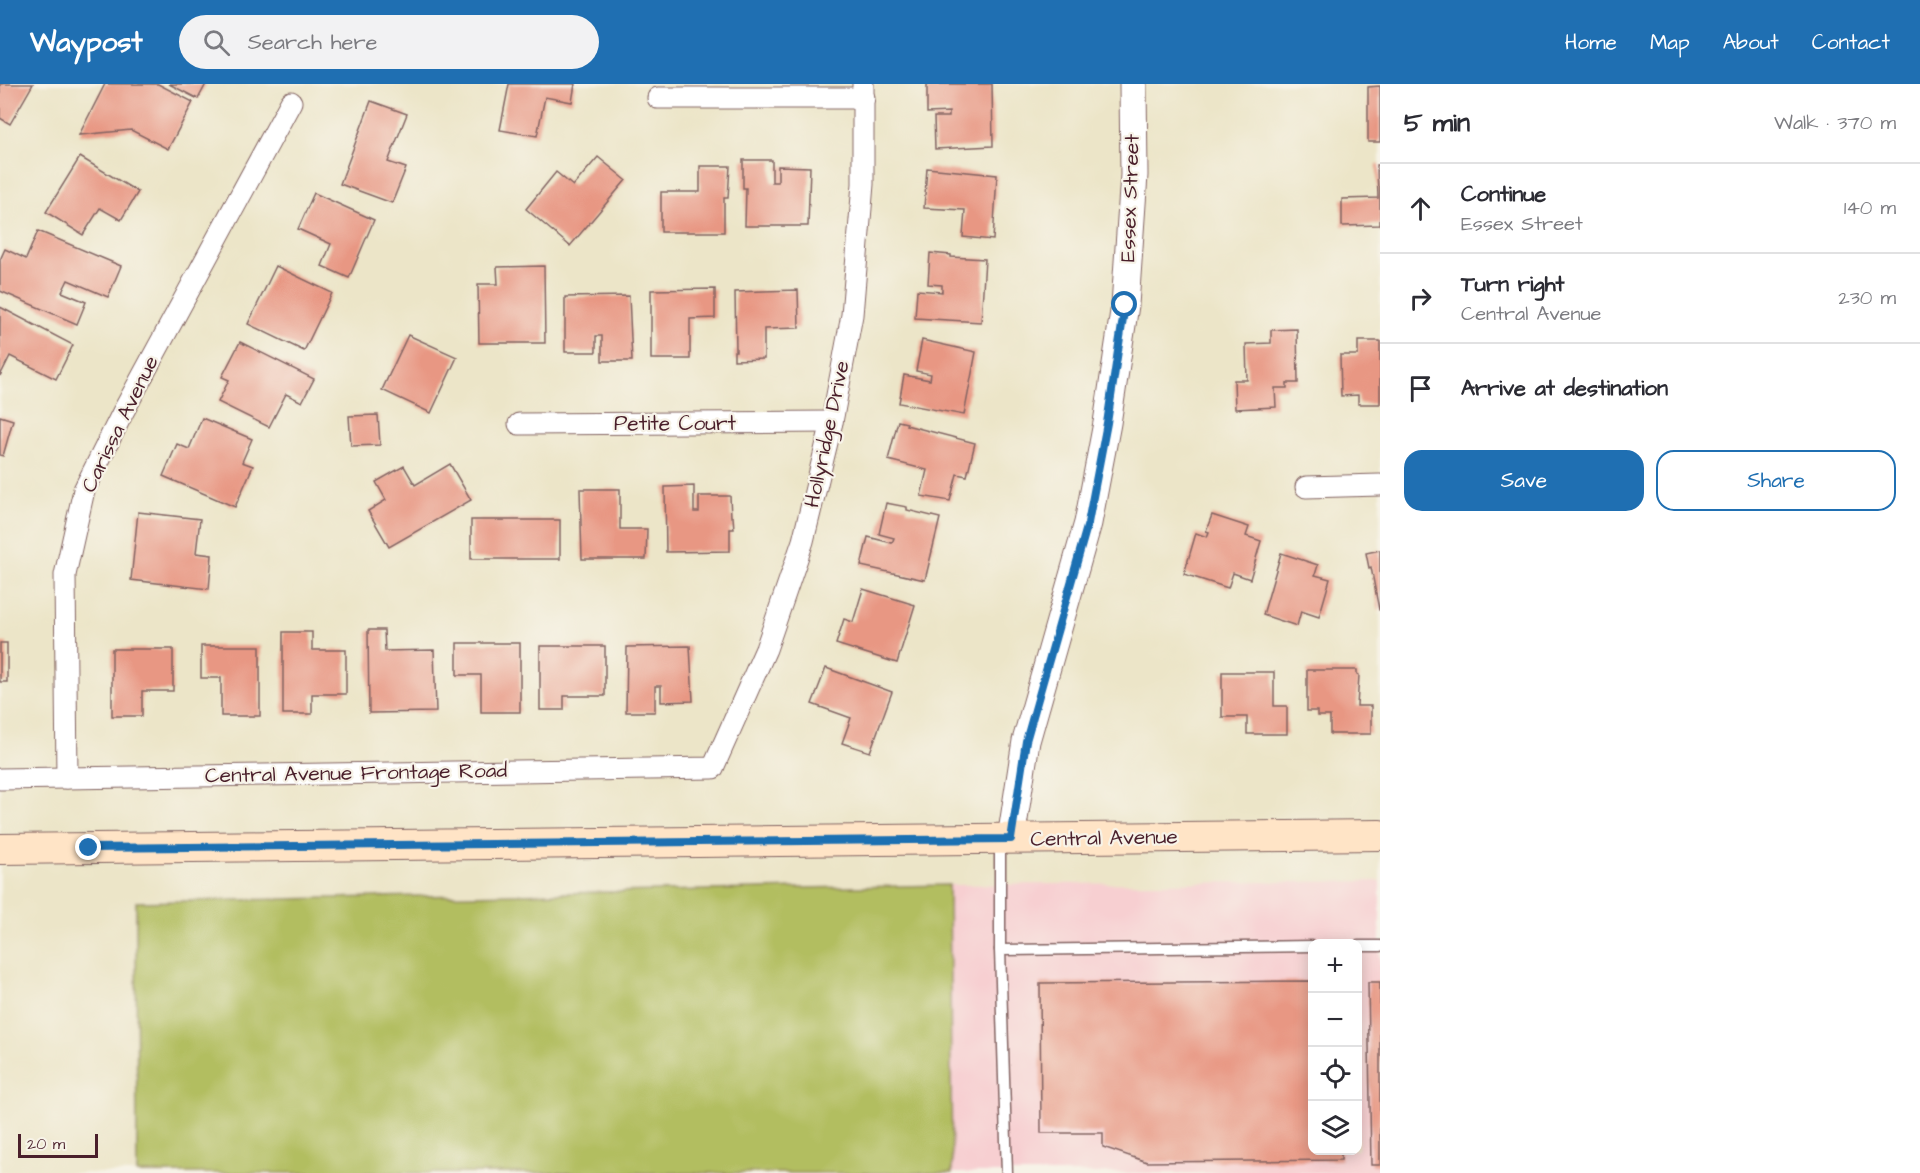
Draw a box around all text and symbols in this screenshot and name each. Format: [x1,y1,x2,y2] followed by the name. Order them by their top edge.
[179,15,599,69] search box
[30,23,143,62] text: Waypost
[200,26,233,59] icon: search
[248,27,378,58] text: Search here
[1565,28,1617,57] text: Home
[1650,28,1690,57] text: Map
[1723,28,1779,57] text: About
[1812,28,1890,57] text: Contact
[1404,105,1470,141] text: 5 min
[1774,109,1896,137] text: Walk · 370 m
[1113,133,1147,262] street label: Essex Street
[1461,179,1546,210] text: Continue
[1404,192,1437,225] icon: ahead
[1844,194,1896,222] text: 140 m
[1461,210,1583,238] text: Essex Street
[1461,269,1564,300] text: Turn right
[1404,282,1437,315] icon: right
[1838,284,1896,312] text: 230 m
[1111,291,1137,317] route start
[1461,300,1601,328] text: Central Avenue
[74,351,166,497] street label: Carissa Avenue
[797,358,859,511] street label: Hollyridge Drive
[1404,372,1437,405] icon: arrive
[1461,373,1668,404] text: Arrive at destination
[614,409,737,438] street label: Petite Court
[1404,450,1644,511] button: Save
[1656,450,1896,511] button: Share
[205,756,508,792] street label: Central Avenue Frontage Road
[1030,822,1178,854] street label: Central Avenue
[75,834,101,860] route end
[1308,939,1362,1155] map controls
[1308,939,1362,993] button: +
[1308,993,1362,1047] button: −
[1308,1047,1362,1101] button: locate
[1308,1101,1362,1155] button: layers
[18,1131,98,1158] scale bar
[27,1133,65,1155] text: 20 m

